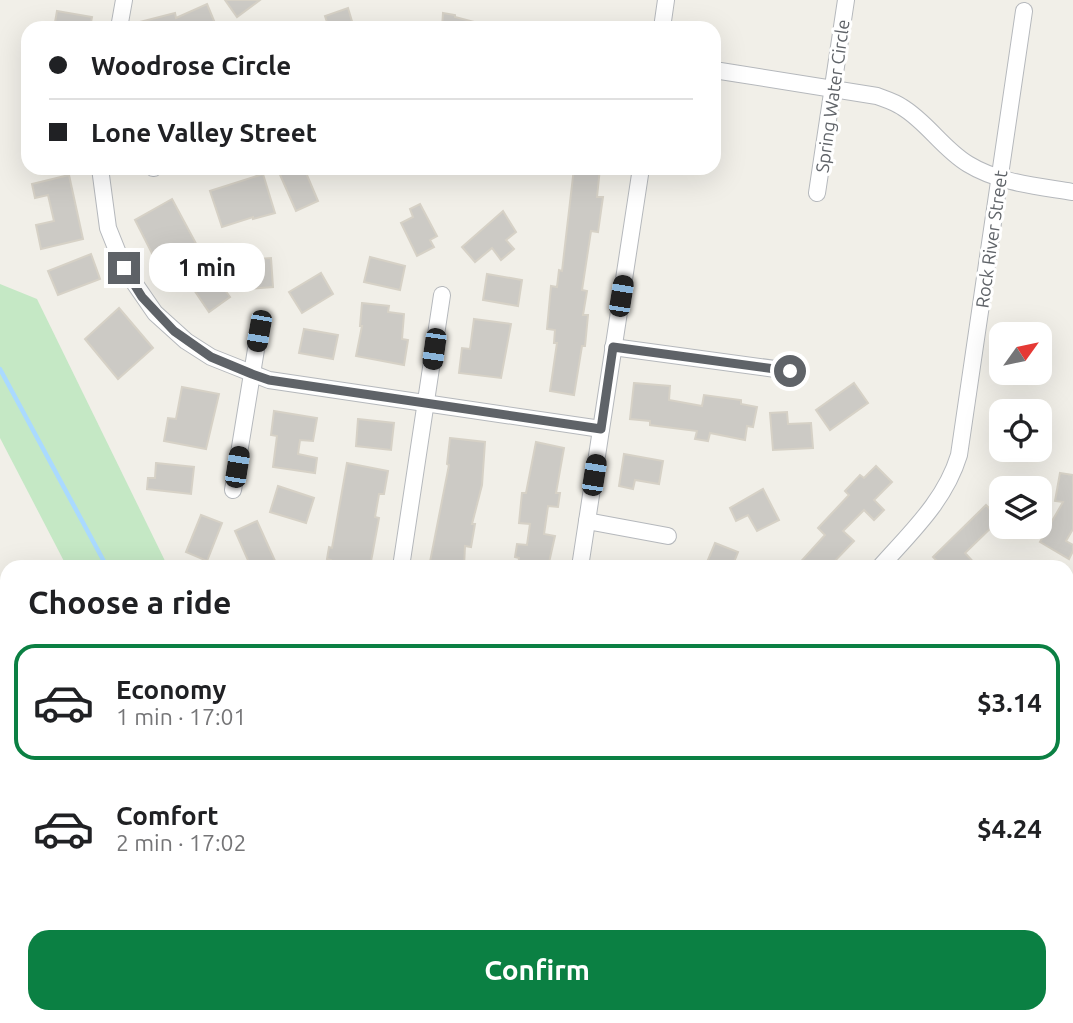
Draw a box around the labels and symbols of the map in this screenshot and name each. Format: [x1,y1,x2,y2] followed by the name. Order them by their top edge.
[811,18,853,174] street label: Spring Water Circle
[971,169,1011,309] street label: Rock River Street
[148,244,264,292] callout: 1 min
[108,252,140,284] route end
[608,274,635,318] car
[246,308,273,354] car
[989,322,1052,385] north arrow
[421,327,448,371] car
[774,355,806,387] route start
[224,445,251,489] car
[581,453,608,497] car

